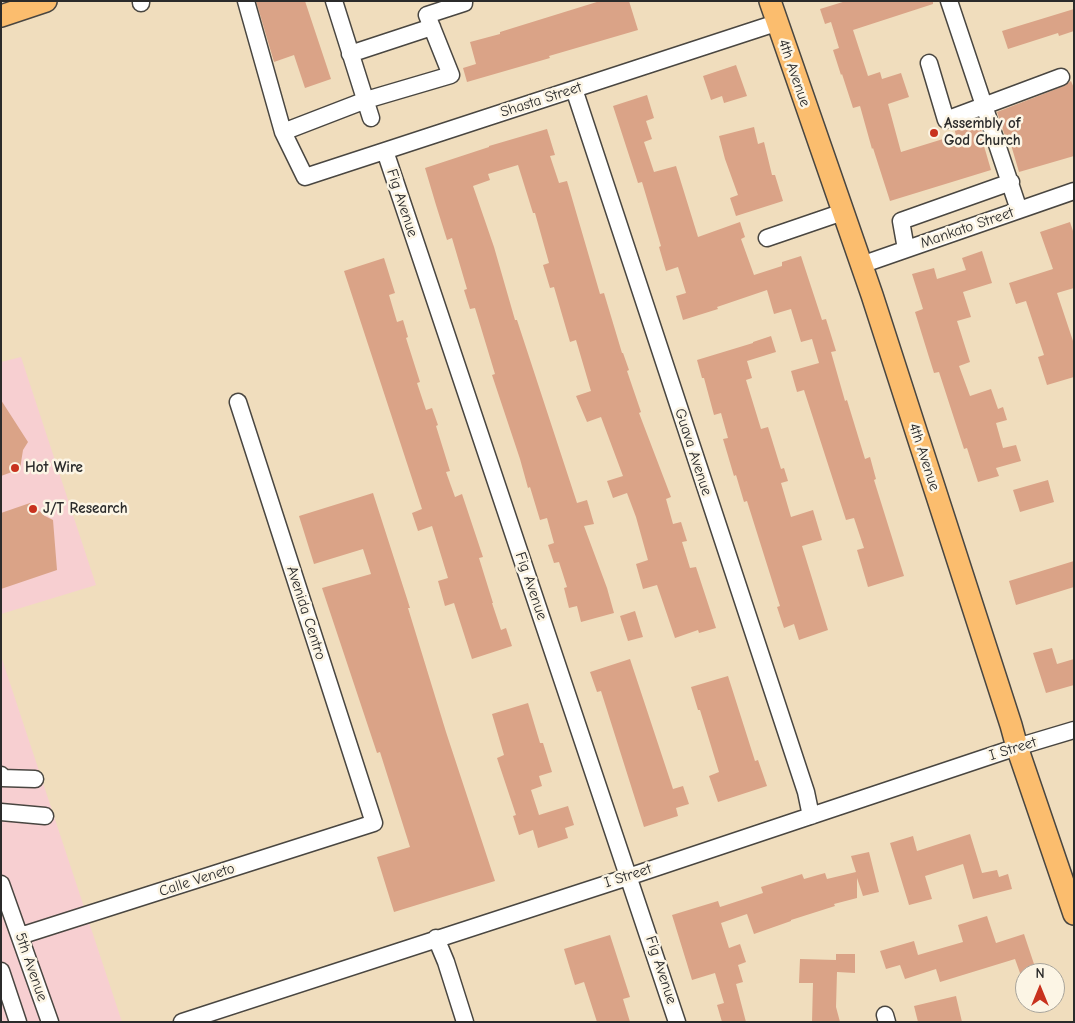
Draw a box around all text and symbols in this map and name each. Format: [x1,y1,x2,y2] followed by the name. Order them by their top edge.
[774,37,814,109] street label: 4th Avenue
[498,78,584,122] street label: Shasta Street
[944,115,1021,150] place label: Assembly of God Church
[928,127,940,139] marker: Assembly of God Church
[383,167,421,239] street label: Fig Avenue
[918,204,1016,252] street label: Mankato Street
[670,406,716,498] street label: Guava Avenue
[905,421,943,493] street label: 4th Avenue
[25,459,83,477] place label: Hot Wire
[9,462,21,474] marker: Hot Wire
[43,500,128,518] place label: J/T Research
[27,503,39,515] marker: J/T Research
[511,550,551,622] street label: Fig Avenue
[282,564,330,662] street label: Avenida Centro
[987,733,1039,765] street label: I Street
[157,859,237,901] street label: Calle Veneto
[602,860,654,892] street label: I Street
[11,930,51,1004] street label: 5th Avenue
[642,934,680,1006] street label: Fig Avenue
[1015,963,1065,1013] north arrow
[1035,965,1045,982] text: N

